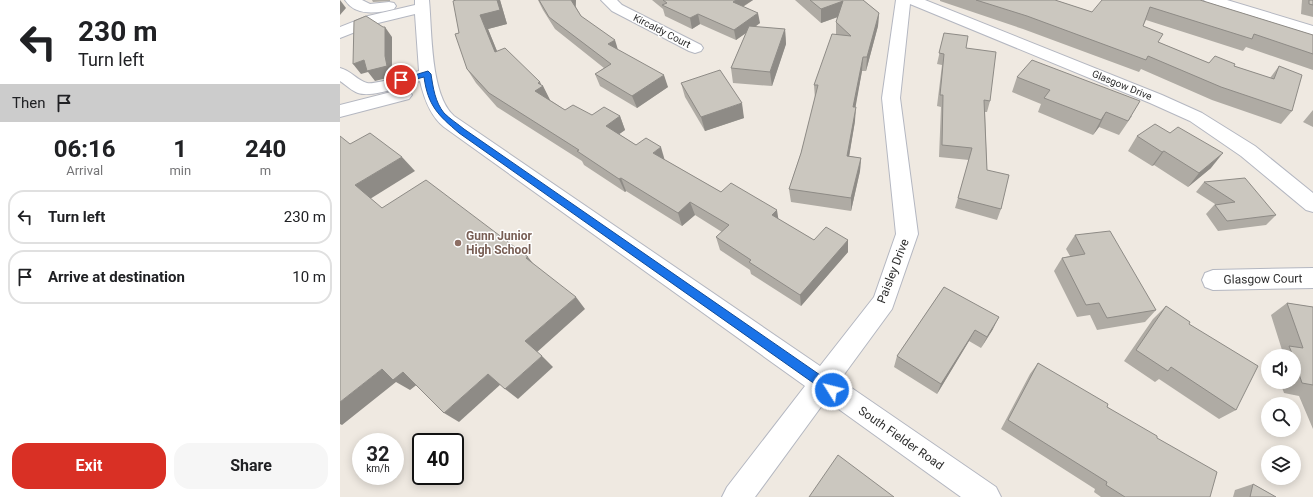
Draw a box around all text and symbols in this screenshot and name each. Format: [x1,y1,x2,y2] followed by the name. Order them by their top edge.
[632,12,692,50] street label: Kircaldy Court
[78,15,157,48] text: 230 m
[12,16,64,68] icon: left
[78,49,144,70] text: Turn left
[384,63,418,97] pin
[1090,68,1154,102] street label: Glasgow Drive
[390,69,412,91] icon: arrive
[53,92,75,114] icon: arrive
[12,94,45,112] text: Then
[54,135,116,163] text: 06:16
[173,135,187,163] text: 1
[245,135,286,163] text: 240
[66,163,103,178] text: Arrival
[169,163,191,178] text: min
[260,163,271,178] text: m
[14,206,36,228] icon: left
[48,208,105,226] text: Turn left
[284,208,326,226] text: 230 m
[466,229,532,257] place label: Gunn Junior High School
[874,237,912,305] street label: Paisley Drive
[453,238,463,248] marker: Gunn Junior High School
[14,266,36,288] icon: arrive
[48,268,185,286] text: Arrive at destination
[292,268,326,286] text: 10 m
[1223,271,1303,287] street label: Glasgow Court
[1261,349,1301,485] map controls
[1261,349,1301,389] button: sound
[811,369,853,411] position arrow
[1261,397,1301,437] button: search
[856,403,946,473] street label: South Fielder Road
[412,433,464,485] speed limit sign: 40
[367,442,389,466] text: 32
[12,443,166,489] button: Exit
[174,443,328,489] button: Share
[1261,445,1301,485] button: layers
[366,463,390,474] text: km/h

